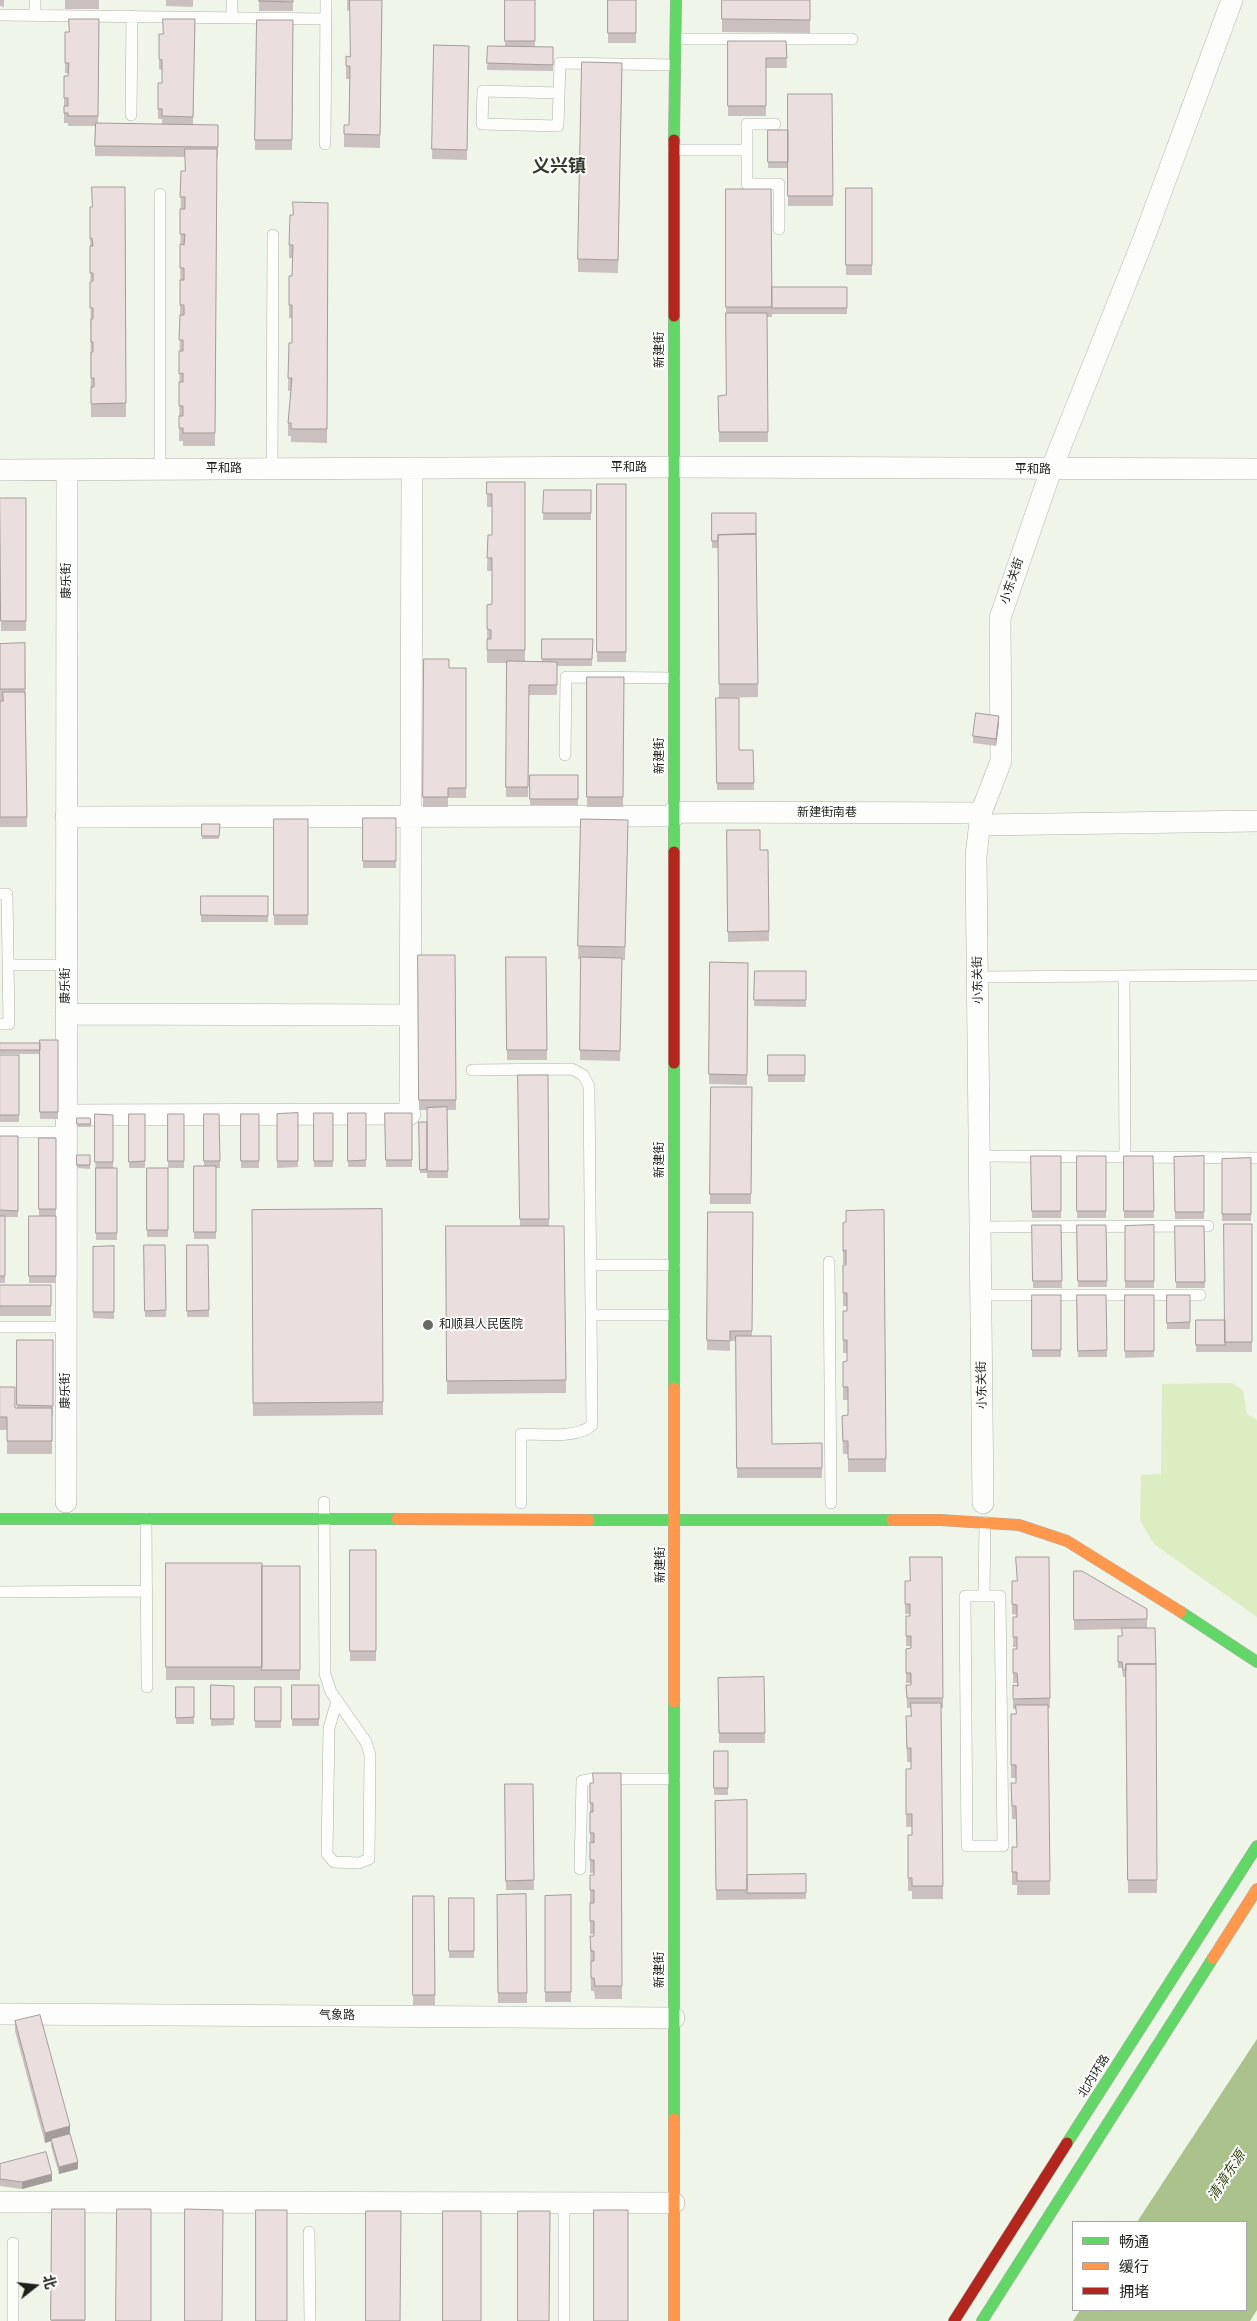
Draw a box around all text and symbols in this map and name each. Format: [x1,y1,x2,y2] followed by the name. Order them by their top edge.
[532,156,586,178] district label: 义兴镇
[653,332,667,368] street label: 新建街
[611,461,647,475] street label: 平和路
[206,462,242,476] street label: 平和路
[1015,463,1051,477] street label: 平和路
[997,556,1027,606] street label: 小东关街
[60,563,74,599] street label: 康乐街
[653,738,667,774] street label: 新建街
[797,806,857,820] street label: 新建街南巷
[970,956,986,1004] street label: 小东关街
[59,968,73,1004] street label: 康乐街
[653,1142,667,1178] street label: 新建街
[421,1318,435,1332] marker: 和顺县人民医院
[439,1318,523,1332] place label: 和顺县人民医院
[974,1361,990,1409] street label: 小东关街
[59,1373,73,1409] street label: 康乐街
[654,1547,668,1583] street label: 新建街
[653,1952,667,1988] street label: 新建街
[319,2009,355,2023] street label: 气象路
[1075,2052,1113,2100] street label: 北内环路
[1205,2148,1249,2204] water label: 清漳东源
[1072,2221,1247,2311] legend
[1119,2231,1149,2251] text: 畅通
[1119,2256,1149,2276] text: 缓行
[10,2261,60,2311] north arrow
[39,2272,61,2291] text: 北
[1119,2281,1149,2301] text: 拥堵

